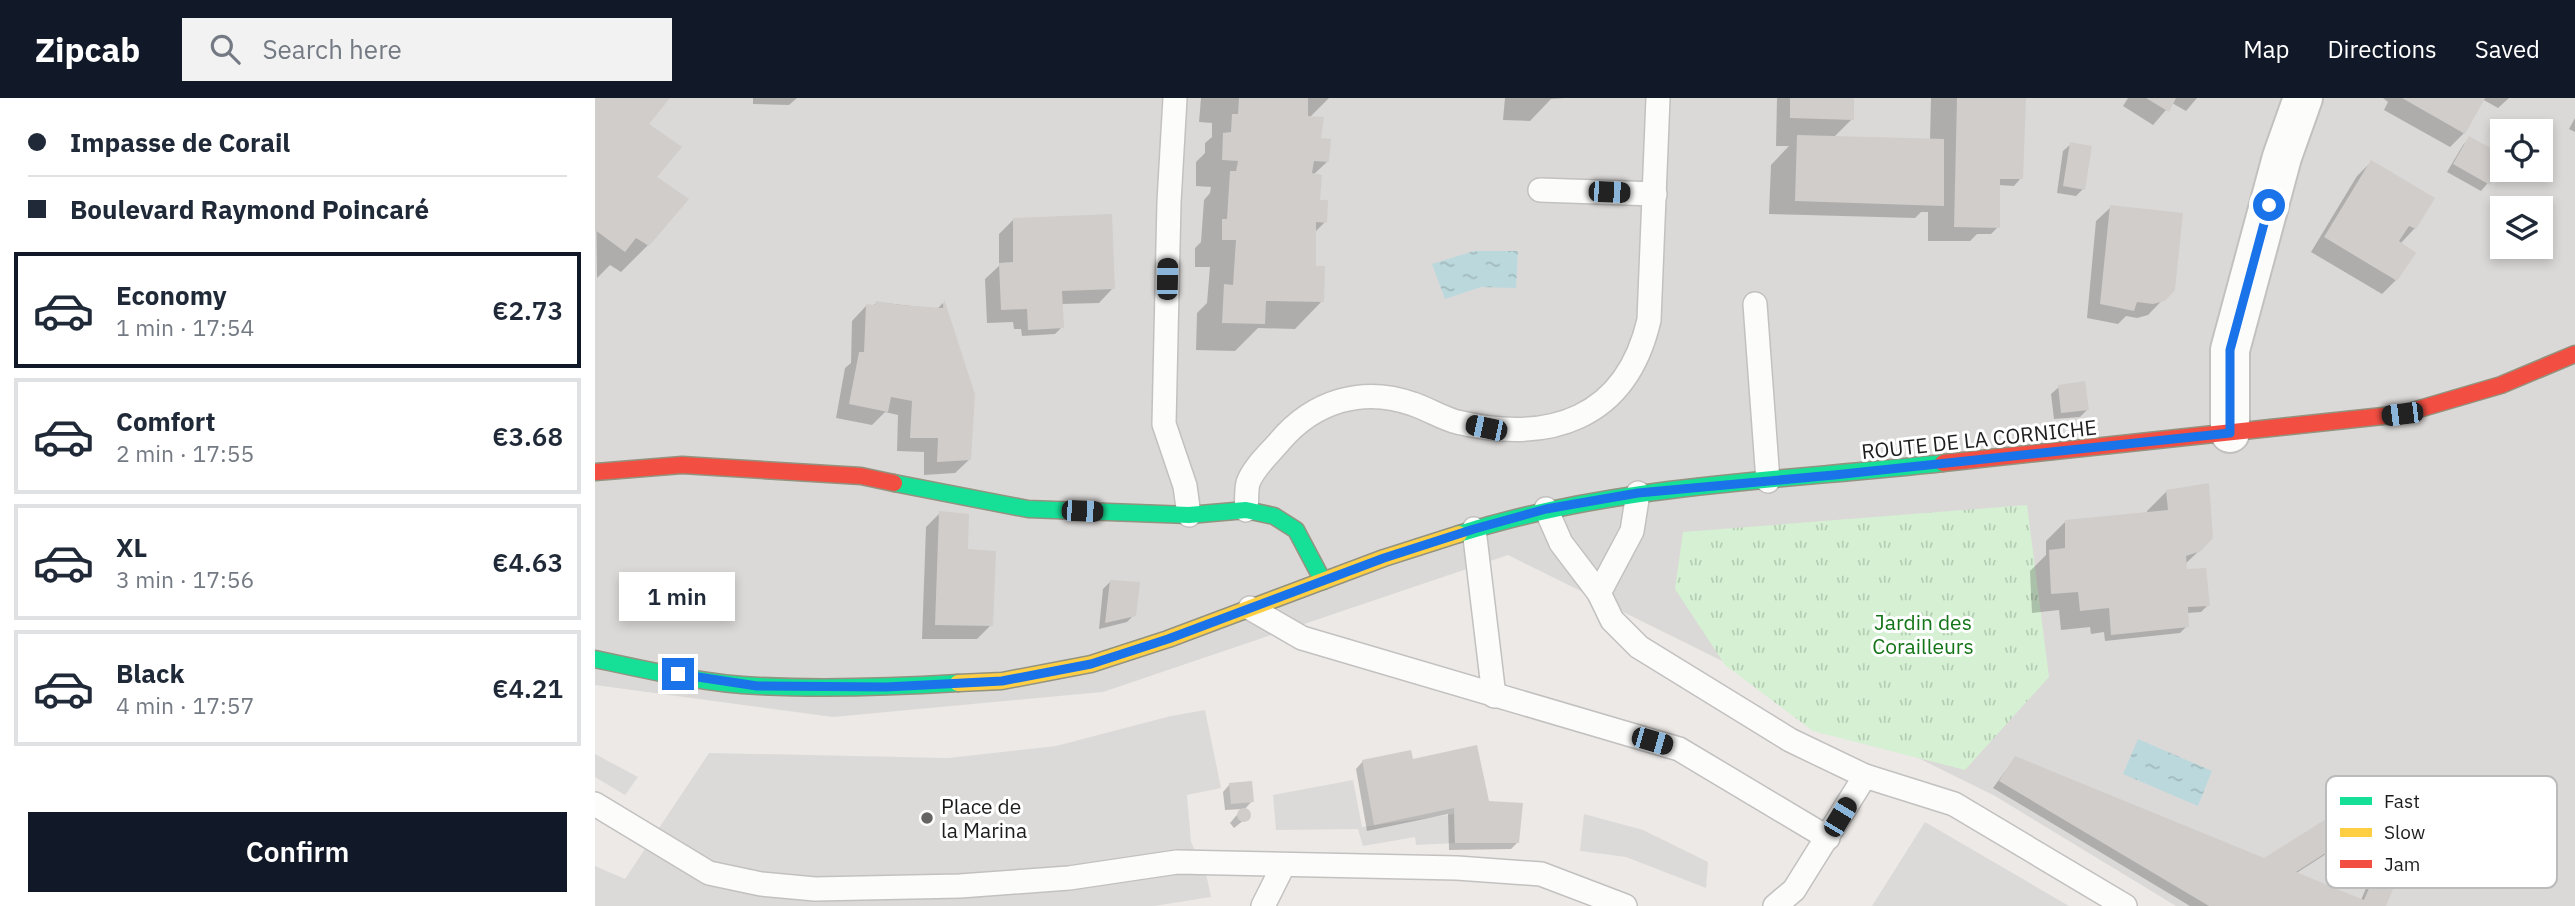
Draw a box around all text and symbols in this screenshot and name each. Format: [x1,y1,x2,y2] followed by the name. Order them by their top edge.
[182,18,672,81] search box
[35,28,140,71] text: Zipcab
[206,30,244,68] icon: search
[262,32,402,66] text: Search here
[2243,33,2289,65] text: Map
[2327,33,2437,65] text: Directions
[2475,33,2540,65] text: Saved
[2490,119,2553,259] map controls
[2490,119,2553,182] button: locate
[70,125,290,159] text: Impasse de Corail
[1588,181,1631,203] car
[2253,189,2285,221] route start
[70,192,429,226] text: Boulevard Raymond Poincaré
[2490,196,2553,259] button: layers
[1157,258,1178,300] car
[116,278,227,312] text: Economy
[32,279,95,342] icon: car
[492,293,563,327] text: €2.73
[116,312,254,342] text: 1 min · 17:54
[2380,401,2425,427] car
[116,404,215,438] text: Comfort
[32,405,95,468] icon: car
[1464,413,1509,443] car
[1860,413,2098,465] street label: ROUTE DE LA CORNICHE
[492,419,563,453] text: €3.68
[116,438,254,468] text: 2 min · 17:55
[1061,500,1104,522] car
[116,530,147,564] text: XL
[32,531,95,594] icon: car
[492,545,563,579] text: €4.63
[116,564,254,594] text: 3 min · 17:56
[620,573,736,622] callout: 1 min
[647,581,707,611] text: 1 min
[1872,608,1974,660] park label: Jardin des Corailleurs
[116,656,184,690] text: Black
[32,657,95,720] icon: car
[662,658,694,690] route end
[492,671,563,705] text: €4.21
[116,690,254,720] text: 4 min · 17:57
[1629,725,1676,757] car
[2326,776,2557,888] legend
[2384,789,2420,813] text: Fast
[941,792,1027,844] place label: Place de la Marina
[1821,794,1860,840] car
[919,810,935,826] marker: Place de la Marina
[28,812,567,892] button: Confirm
[2384,820,2425,844] text: Slow
[2384,852,2420,876] text: Jam

